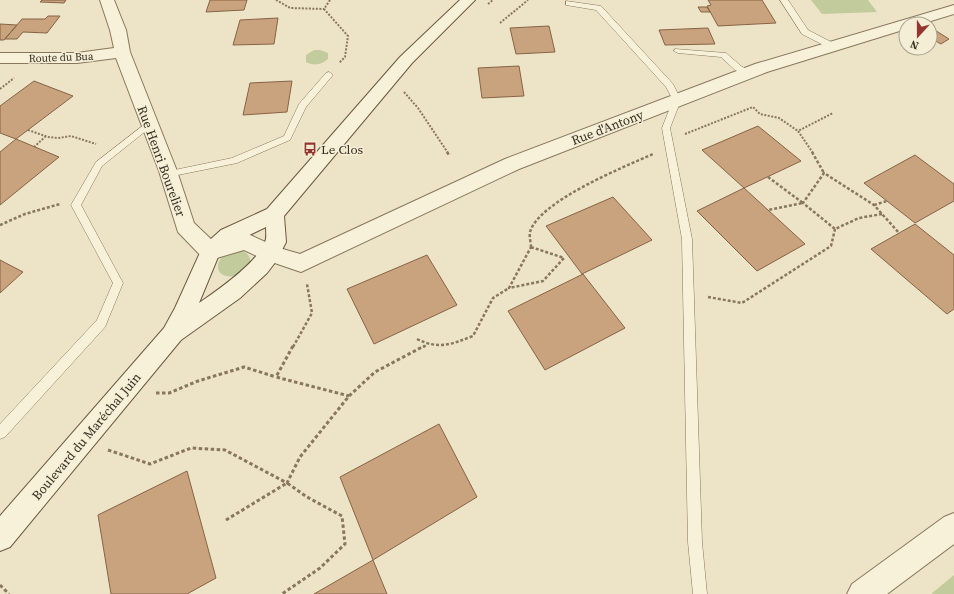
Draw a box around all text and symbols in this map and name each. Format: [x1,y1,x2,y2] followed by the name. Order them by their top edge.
[898,16,938,56] north arrow
[908,36,921,53] text: N
[28,49,94,66] street label: Route du Bua
[134,103,190,219] street label: Rue Henri Bourelier
[569,106,646,149] street label: Rue d'Antony
[302,141,318,157] bus stop icon: Le Clos
[321,141,364,158] place label: Le Clos
[28,369,145,503] street label: Boulevard du Maréchal Juin

